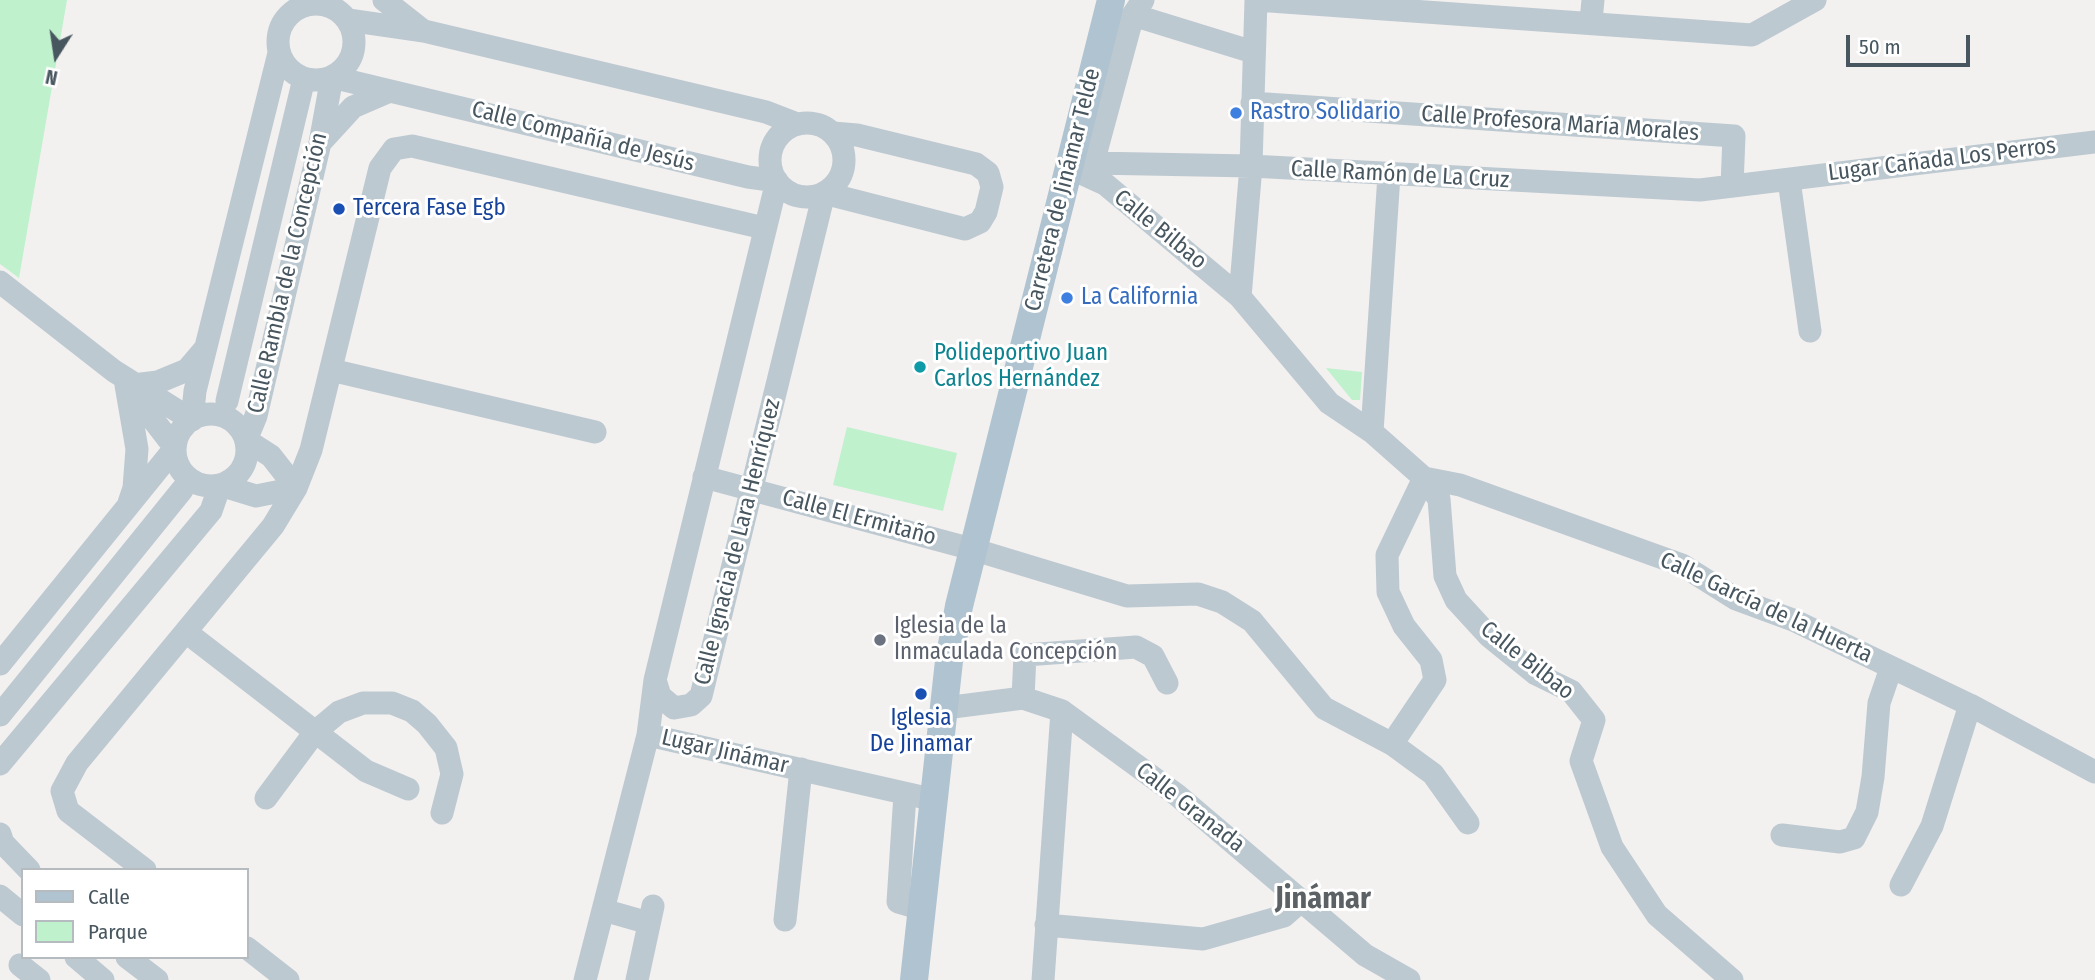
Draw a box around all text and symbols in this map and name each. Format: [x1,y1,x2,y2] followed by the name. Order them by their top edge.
[21,21,91,91] north arrow
[1850,21,1974,65] scale bar
[1859,34,1901,60] text: 50 m
[44,65,59,89] text: N
[1019,66,1107,314] street label: Carretera de Jinámar Telde
[469,96,697,178] street label: Calle Compañía de Jesús
[1250,99,1401,127] place label: Rastro Solidario
[1420,101,1700,147] street label: Calle Profesora María Morales
[1228,105,1244,121] marker: Rastro Solidario
[242,130,334,416] street label: Calle Rambla de la Concepción
[1827,132,2057,188] street label: Lugar Cañada Los Perros
[1290,156,1510,194] street label: Calle Ramón de La Cruz
[1108,184,1212,276] street label: Calle Bilbao
[353,195,506,223] place label: Tercera Fase Egb
[331,201,347,217] marker: Tercera Fase Egb
[1081,284,1198,312] place label: La California
[1059,290,1075,306] marker: La California
[934,340,1108,394] place label: Polideportivo Juan Carlos Hernández
[912,359,928,375] marker: Polideportivo Juan Carlos Hernández
[689,396,787,688] street label: Calle Ignacia de Lara Henríquez
[779,484,939,552] street label: Calle El Ermitaño
[1655,547,1877,669] street label: Calle García de la Huerta
[894,613,1117,667] place label: Iglesia de la Inmaculada Concepción
[1475,616,1579,706] street label: Calle Bilbao
[872,632,888,648] marker: Iglesia de la Inmaculada Concepción
[913,686,929,702] marker: Iglesia De Jinamar
[870,705,972,759] place label: Iglesia De Jinamar
[659,724,791,780] street label: Lugar Jinámar
[1130,757,1250,859] street label: Calle Granada
[21,868,248,959] legend
[1275,882,1371,918] district label: Jinámar
[88,884,130,910] text: Calle
[88,919,148,945] text: Parque

